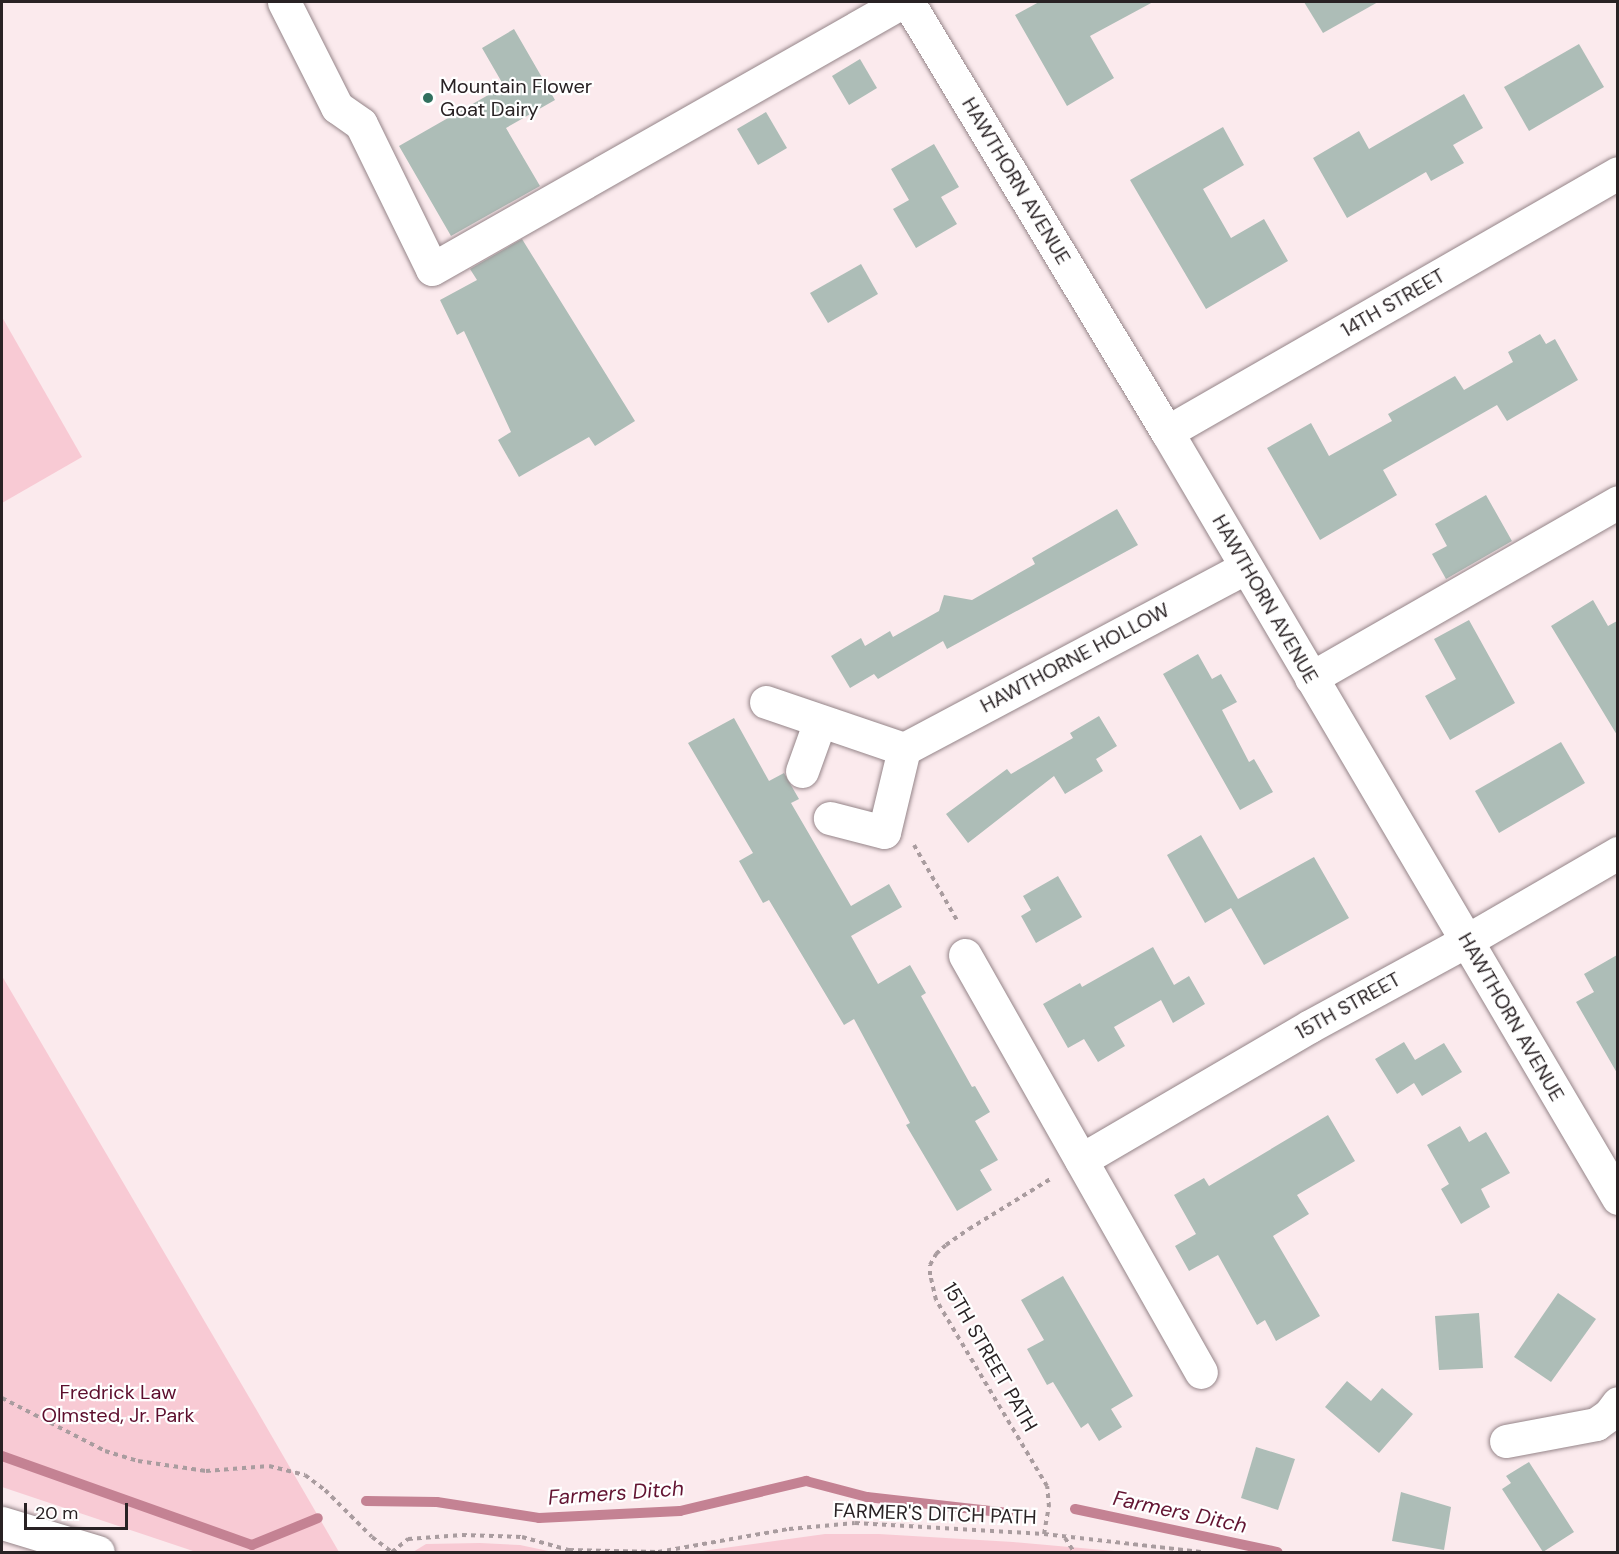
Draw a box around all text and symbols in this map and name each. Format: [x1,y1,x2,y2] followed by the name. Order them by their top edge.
[440,74,592,121] place label: Mountain Flower Goat Dairy
[421,91,435,105] marker: Mountain Flower Goat Dairy
[957,93,1075,269] street label: HAWTHORN AVENUE
[1337,264,1449,342] street label: 14TH STREET
[1207,511,1323,687] street label: HAWTHORN AVENUE
[976,598,1174,718] street label: HAWTHORNE HOLLOW
[1453,929,1569,1105] street label: HAWTHORN AVENUE
[1291,967,1405,1045] street label: 15TH STREET
[938,1278,1042,1436] street label: 15TH STREET PATH
[41,1380,195,1427] park label: Fredrick Law Olmsted, Jr. Park
[547,1476,685,1510] water label: Farmers Ditch
[1111,1486,1249,1538] water label: Farmers Ditch
[27,1491,130,1529] scale bar
[833,1498,1037,1530] street label: FARMER'S DITCH PATH
[35,1501,78,1525] text: 20 m

